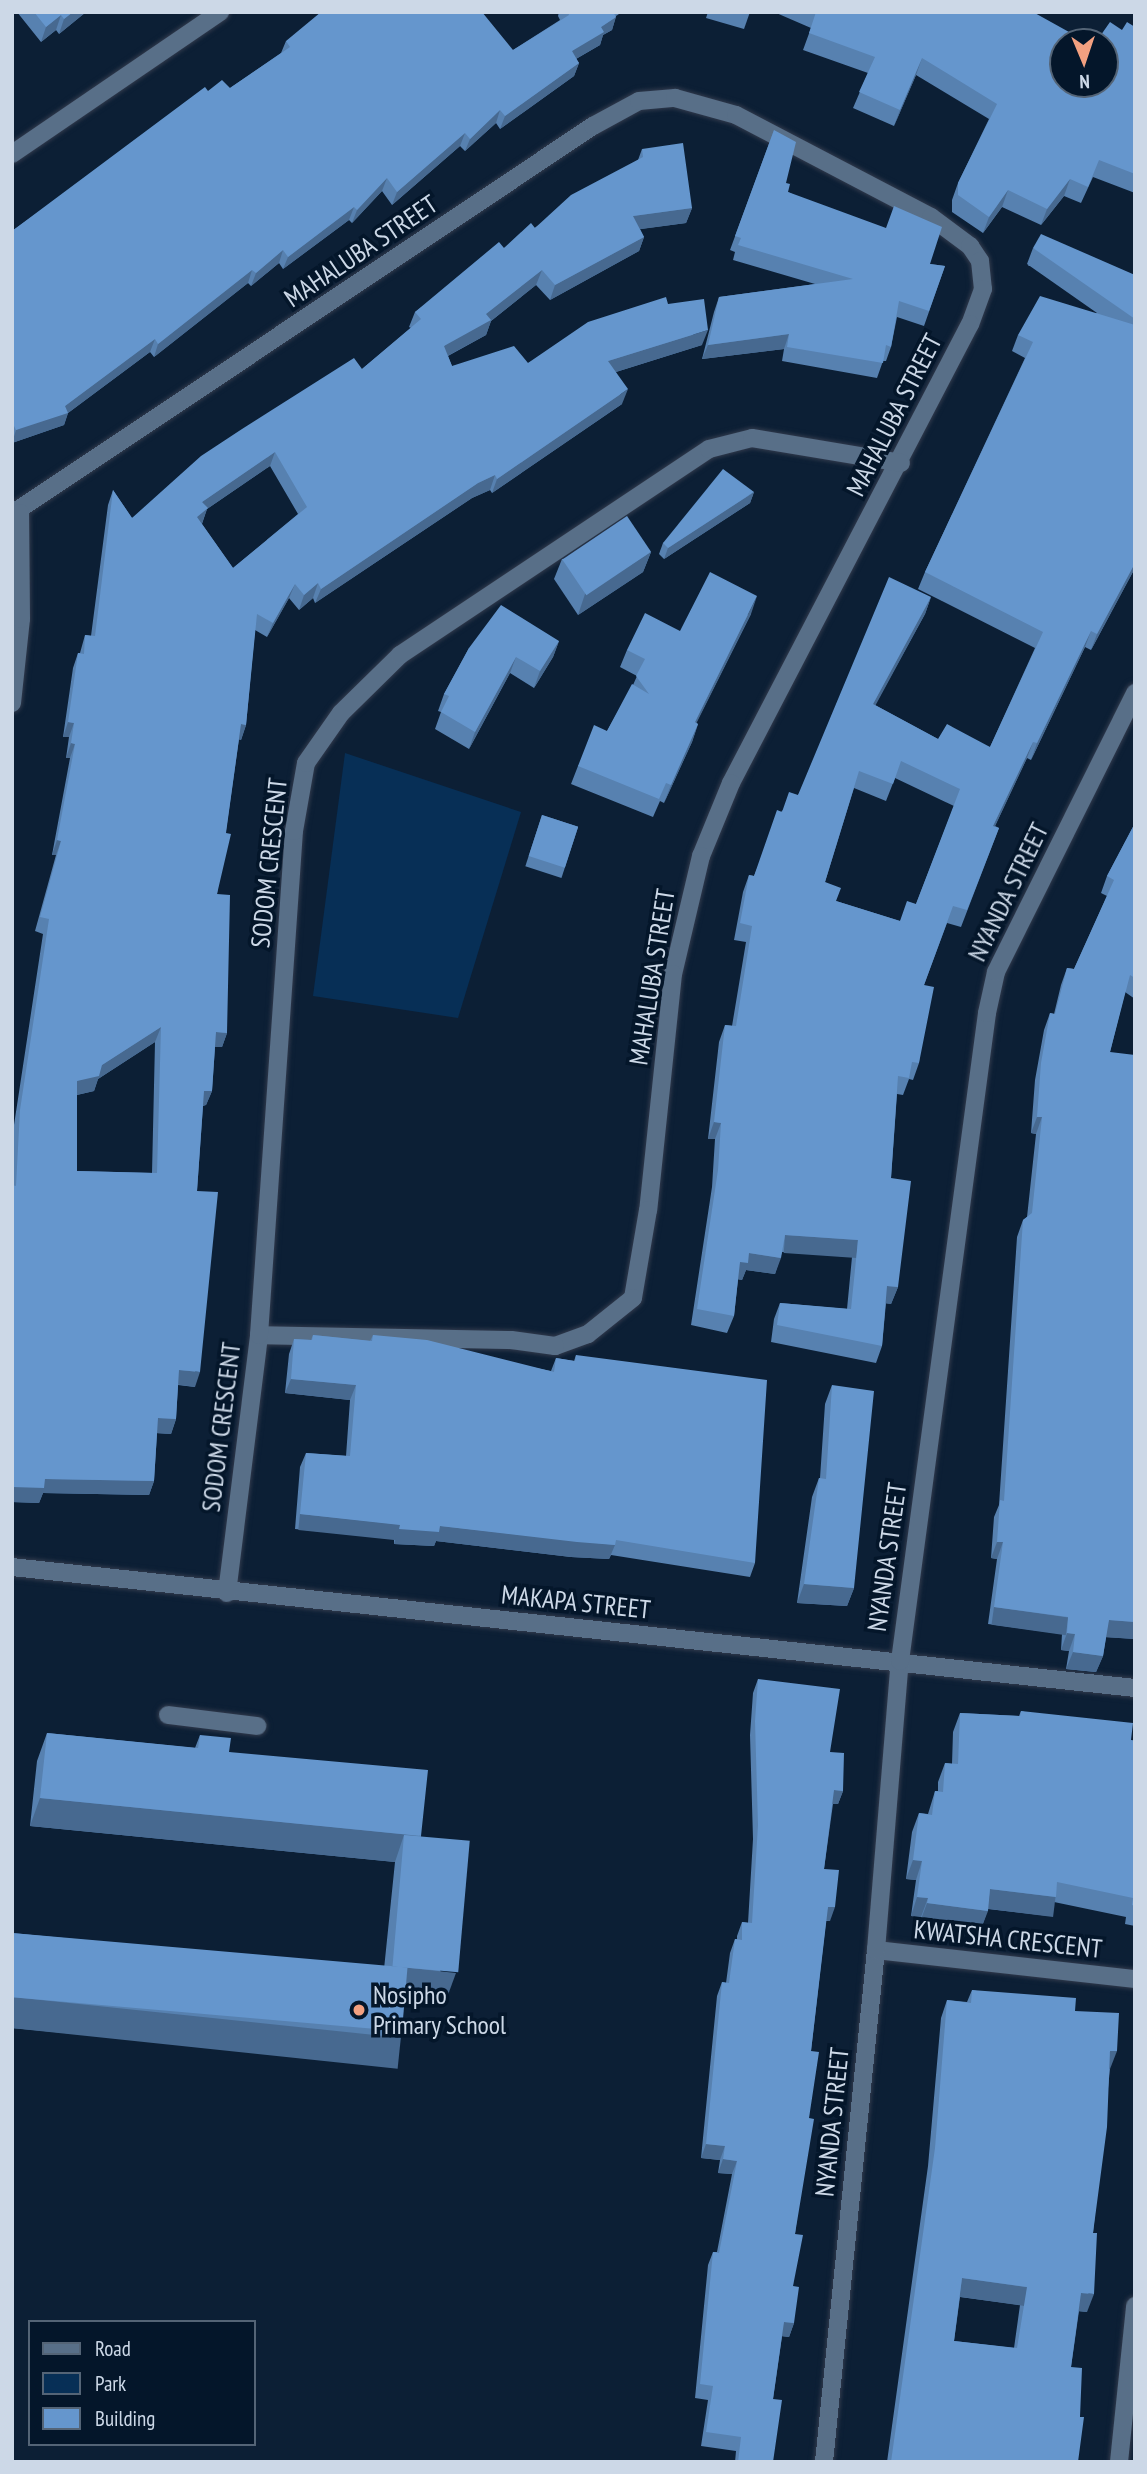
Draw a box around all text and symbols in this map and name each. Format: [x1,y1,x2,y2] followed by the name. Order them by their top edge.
[1049,28,1119,98] north arrow
[1079,70,1090,94] text: N
[278,188,444,314] street label: MAHALUBA STREET
[840,328,948,502] street label: MAHALUBA STREET
[245,776,293,950] street label: SODOM CRESCENT
[961,817,1055,967] street label: NYANDA STREET
[623,886,681,1068] street label: MAHALUBA STREET
[195,1340,247,1514] street label: SODOM CRESCENT
[861,1480,913,1634] street label: NYANDA STREET
[499,1579,653,1625] street label: MAKAPA STREET
[912,1914,1104,1964] street label: KWATSHA CRESCENT
[373,1979,507,2040] place label: Nosipho Primary School
[351,2002,367,2018] marker: Nosipho Primary School
[809,2045,855,2199] street label: NYANDA STREET
[28,2320,256,2446] legend
[95,2335,131,2362] text: Road
[95,2370,126,2397] text: Park
[95,2405,155,2432] text: Building

